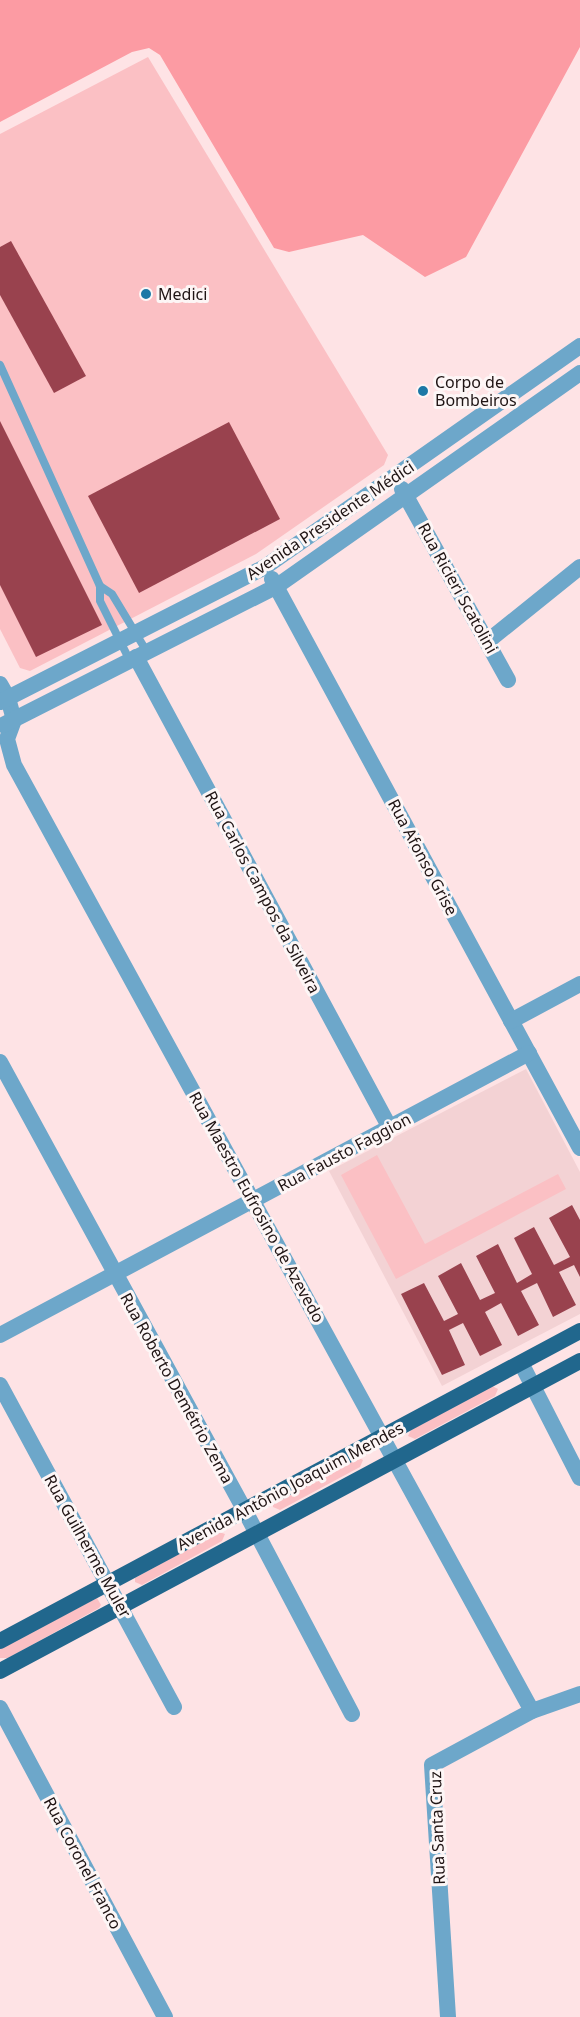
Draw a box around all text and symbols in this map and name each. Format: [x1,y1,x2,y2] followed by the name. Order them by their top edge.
[158,283,207,305] place label: Medici
[139,287,153,301] marker: Medici
[435,371,517,411] place label: Corpo de Bombeiros
[416,384,430,398] marker: Corpo de Bombeiros
[242,455,418,585] street label: Avenida Presidente Médici
[413,519,503,657] street label: Rua Ricieri Scatolini
[200,787,326,997] street label: Rua Carlos Campos da Silveira
[383,795,463,919] street label: Rua Afonso Grise
[184,1088,330,1326] street label: Rua Maestro Eufrosino de Azevedo
[273,1108,415,1196] street label: Rua Fausto Faggion
[115,1289,239,1487] street label: Rua Roberto Demétrio Zema
[173,1417,407,1555] street label: Avenida Antônio Joaquim Mendes
[39,1470,137,1622] street label: Rua Guilherme Muler
[424,1771,450,1885] street label: Rua Santa Cruz
[39,1793,127,1933] street label: Rua Coronel Franco

